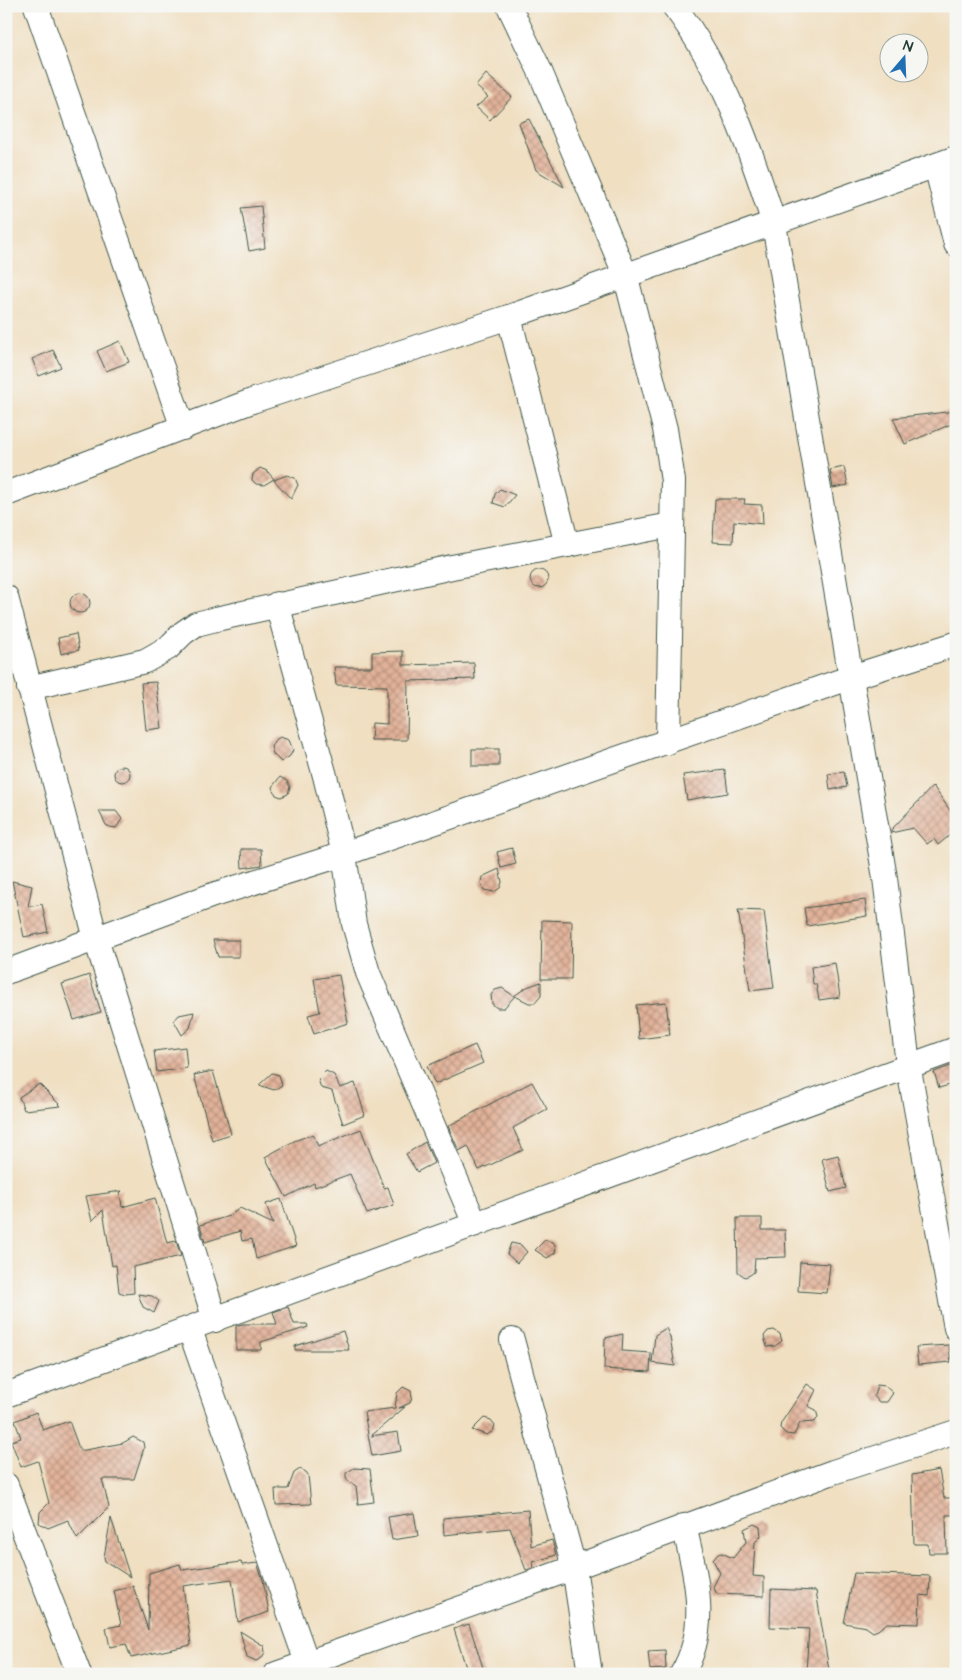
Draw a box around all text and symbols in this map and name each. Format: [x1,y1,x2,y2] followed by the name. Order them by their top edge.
[880,32,930,82] north arrow
[900,36,916,58] text: N

